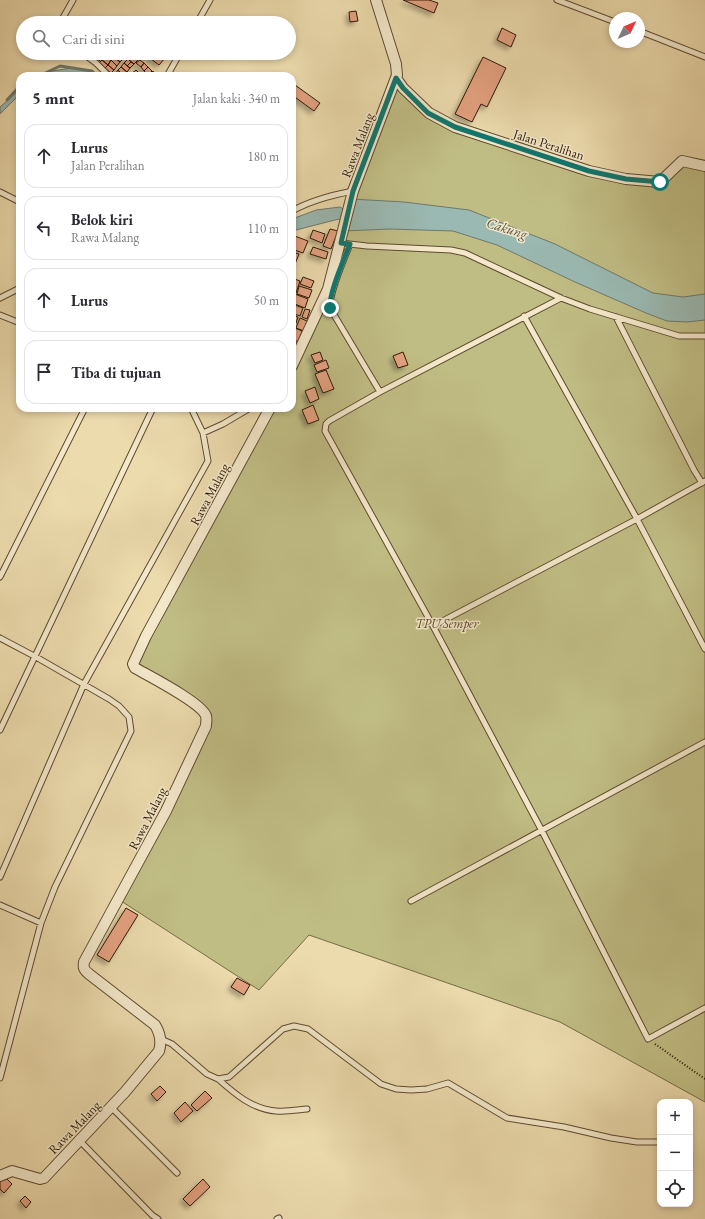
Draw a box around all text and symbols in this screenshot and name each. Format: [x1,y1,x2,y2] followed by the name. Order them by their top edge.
[609,12,645,48] north arrow
[16,16,296,60] search box
[30,27,52,49] icon: search
[62,29,125,48] text: Cari di sini
[32,87,74,109] text: 5 mnt
[193,90,280,107] text: Jalan kaki · 340 m
[337,110,378,180] street label: Rawa Malang
[510,125,587,164] street label: Jalan Peralihan
[71,138,108,157] text: Lurus
[33,145,55,167] icon: ahead
[248,148,279,165] text: 180 m
[71,157,145,174] text: Jalan Peralihan
[651,173,669,191] route start
[71,210,133,229] text: Belok kiri
[484,213,531,243] water label: Cakung
[33,217,55,239] icon: left
[248,220,279,237] text: 110 m
[71,229,139,246] text: Rawa Malang
[33,289,55,311] icon: ahead
[71,291,108,310] text: Lurus
[254,292,279,309] text: 50 m
[321,299,339,317] route end
[33,361,55,383] icon: arrive
[71,363,161,382] text: Tiba di tujuan
[186,460,233,528] street label: Rawa Malang
[416,615,480,632] park label: TPU Semper
[124,784,171,852] street label: Rawa Malang
[45,1097,104,1158] street label: Rawa Malang
[657,1099,693,1207] map controls
[657,1099,693,1135] button: +
[657,1135,693,1171] button: −
[657,1171,693,1207] button: locate

